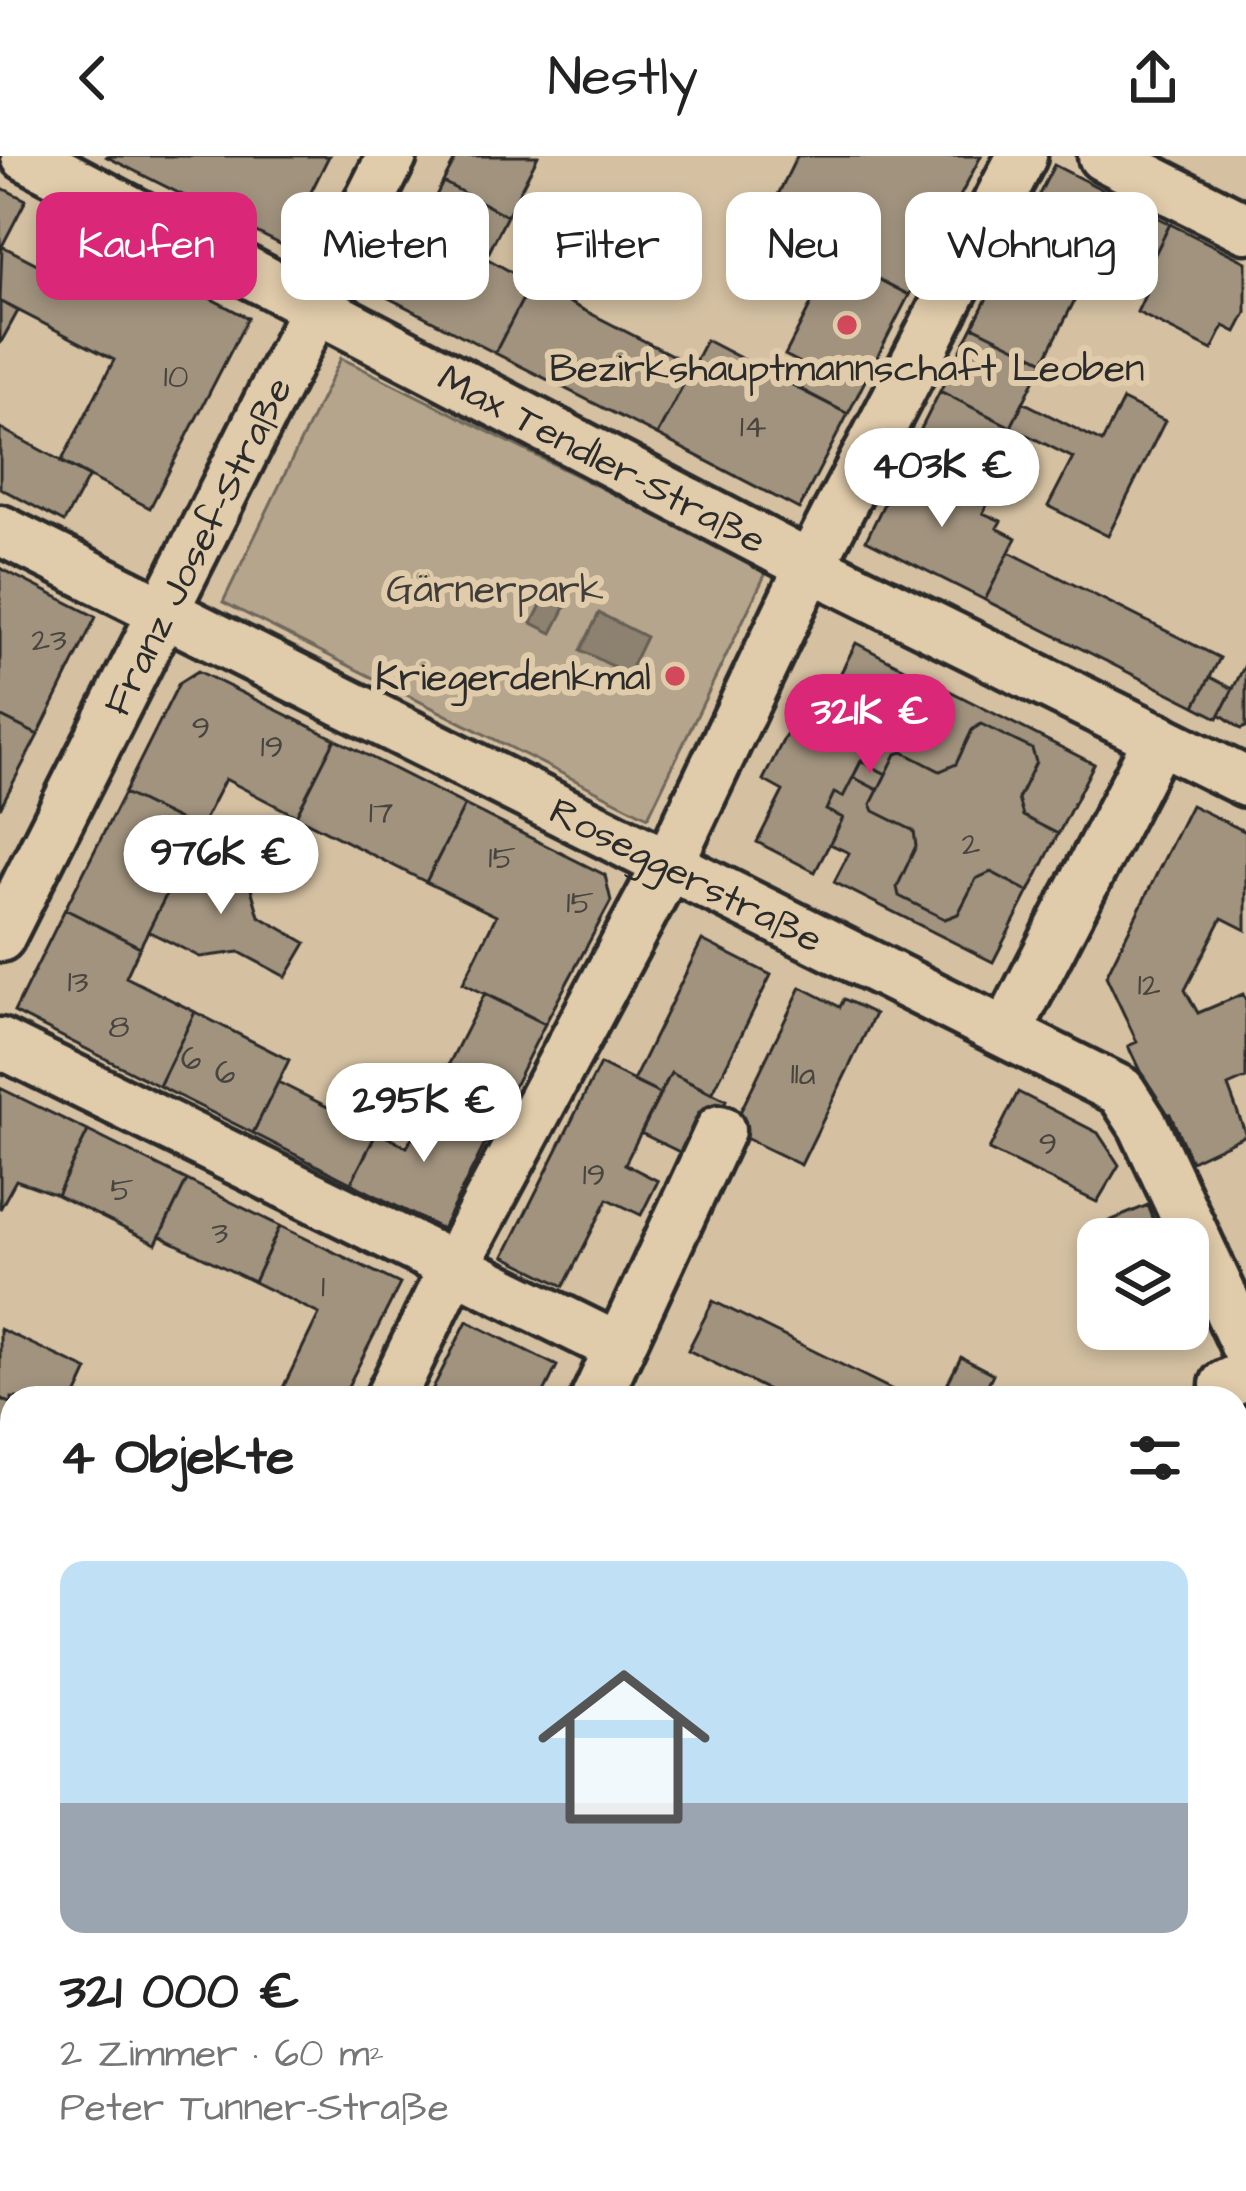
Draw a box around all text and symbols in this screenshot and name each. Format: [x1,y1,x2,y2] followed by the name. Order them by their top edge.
[548,41,698,116] text: Nestly
[60,45,126,111] icon: back
[1120,45,1186,111] icon: share
[36,192,257,300] chip: Kaufen
[281,192,489,300] chip: Mieten
[513,192,702,300] chip: Filter
[726,192,881,300] chip: Neu
[905,192,1158,300] chip: Wohnung
[834,312,860,338] marker: Bezirkshauptmannschaft Leoben
[549,343,1145,397] place label: Bezirkshauptmannschaft Leoben
[428,352,775,568] street label: Max Tendler-Straße
[163,354,189,400] house number: 10
[91,368,307,725] street label: Franz Josef-Straße
[740,404,766,450] house number: 14
[844,428,1040,530] pin: 403K €
[871,440,1013,494] text: 403K €
[386,564,604,618] park label: Gärnerpark
[31,617,67,663] house number: 23
[375,652,651,706] place label: Kriegerdenkmal
[662,663,688,689] marker: Kriegerdenkmal
[772,674,968,776] pin: 321K €
[811,686,929,740] text: 321K €
[192,705,210,751] house number: 9
[260,724,284,770] house number: 19
[540,785,831,967] street label: Roseggerstraße
[369,790,393,836] house number: 17
[123,815,319,917] pin: 976K €
[962,821,981,867] house number: 2
[151,827,291,881] text: 976K €
[488,835,516,881] house number: 15
[566,880,594,926] house number: 15
[67,959,89,1005] house number: 13
[1137,962,1161,1008] house number: 12
[108,1004,130,1050] house number: 8
[181,1036,201,1082] house number: 6
[215,1050,235,1096] house number: 6
[790,1051,816,1097] house number: 11a
[326,1063,522,1165] pin: 295K €
[353,1075,495,1129] text: 295K €
[1039,1121,1057,1167] house number: 9
[582,1152,606,1198] house number: 19
[110,1167,134,1213] house number: 5
[212,1210,229,1256] house number: 3
[1077,1218,1209,1350] map controls
[1077,1218,1209,1350] button: layers
[321,1264,325,1310] house number: 1
[60,1423,294,1494] text: 4 Objekte
[1122,1425,1188,1491] icon: filters
[516,1639,732,1855] icon: home
[60,1957,300,2028] text: 321 000 €
[60,2028,384,2082] text: 2 Zimmer · 60 m²
[60,2082,449,2136] text: Peter Tunner-Straße

